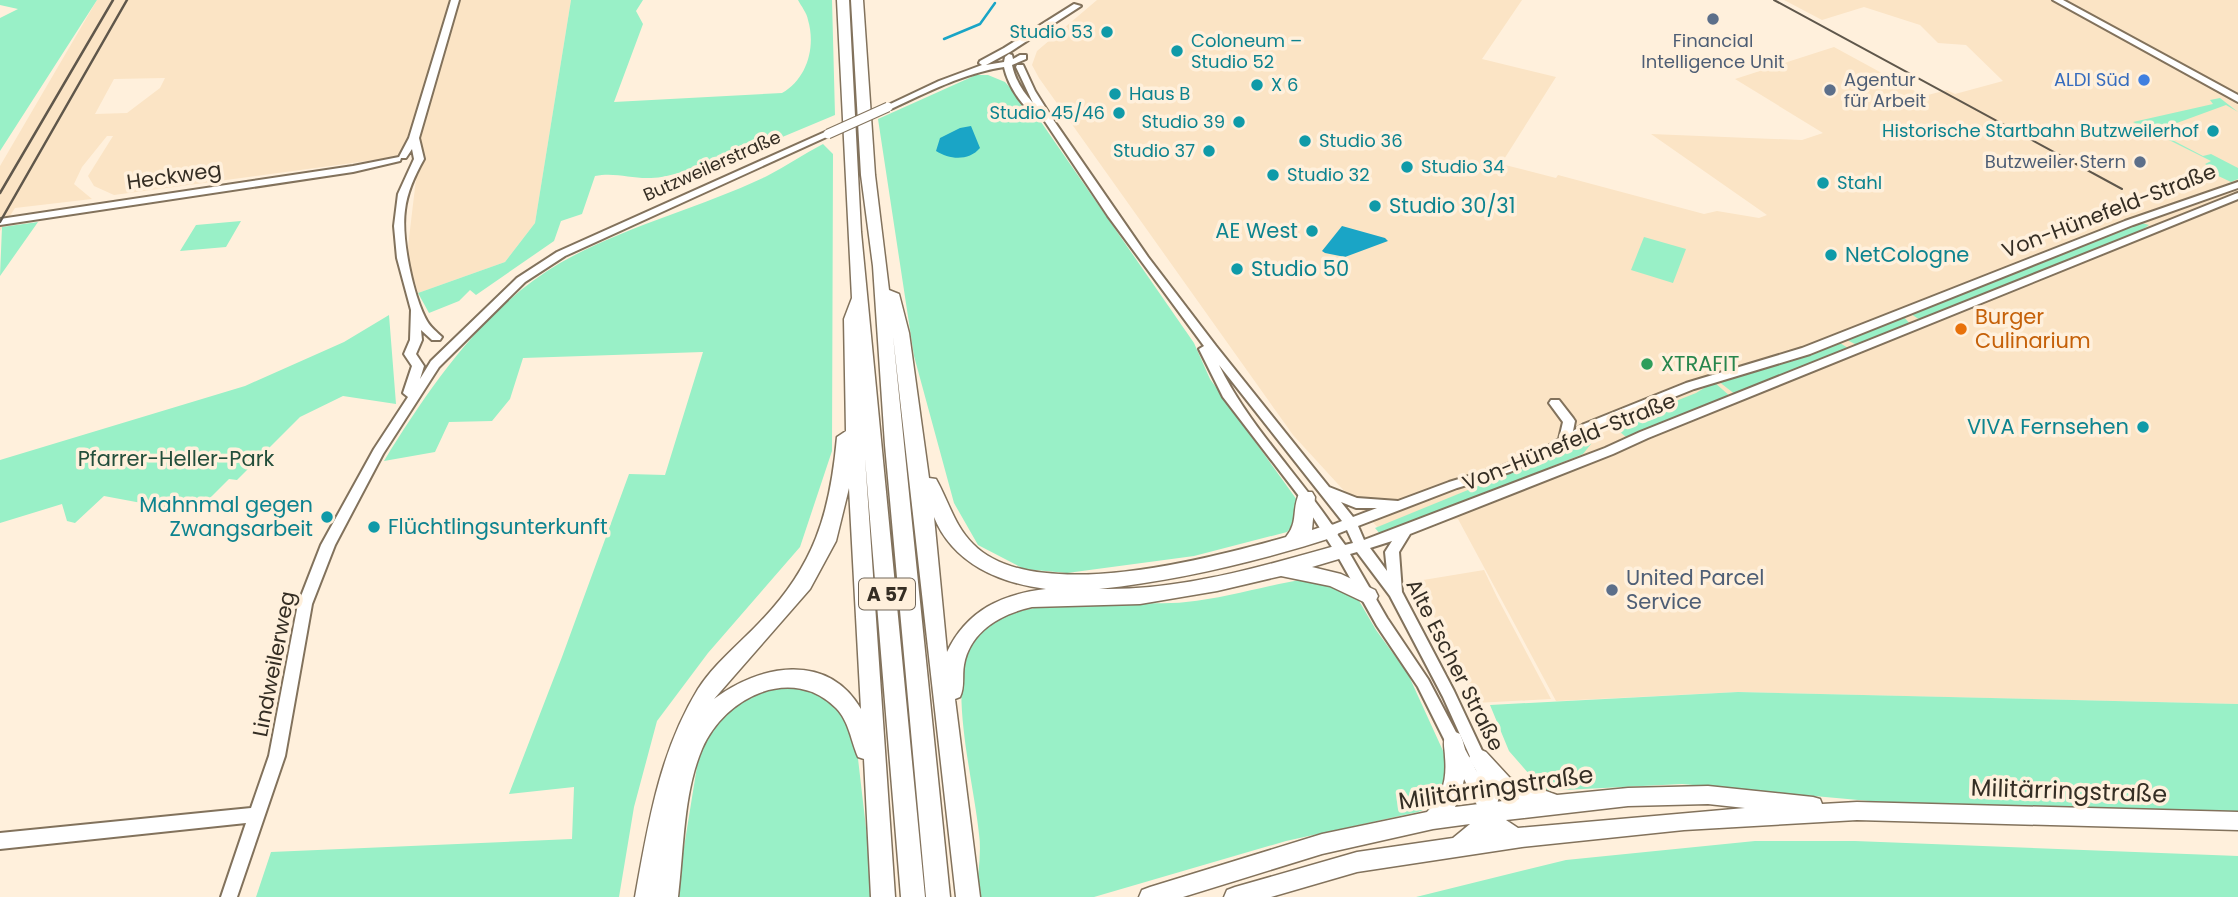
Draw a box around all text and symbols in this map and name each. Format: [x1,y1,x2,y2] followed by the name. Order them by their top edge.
[1705,11,1721,27] marker: Financial Intelligence Unit
[1010,19,1093,44] place label: Studio 53
[1099,24,1115,40] marker: Studio 53
[1191,28,1302,74] place label: Coloneum – Studio 52
[1641,28,1785,74] place label: Financial Intelligence Unit
[1169,43,1185,59] marker: Coloneum – Studio 52
[1844,67,1926,113] place label: Agentur für Arbeit
[2054,67,2130,92] place label: ALDI Süd
[1271,72,1298,97] place label: X 6
[2136,72,2152,88] marker: ALDI Süd
[1249,77,1265,93] marker: X 6
[1129,81,1190,106] place label: Haus B
[1822,82,1838,98] marker: Agentur für Arbeit
[1107,86,1123,102] marker: Haus B
[989,100,1105,125] place label: Studio 45/46
[1111,105,1127,121] marker: Studio 45/46
[1141,109,1225,134] place label: Studio 39
[1231,114,1247,130] marker: Studio 39
[1882,118,2199,143] place label: Historische Startbahn Butzweilerhof
[2205,123,2221,139] marker: Historische Startbahn Butzweilerhof
[639,124,785,207] street label: Butzweilerstraße
[1319,128,1403,153] place label: Studio 36
[1297,133,1313,149] marker: Studio 36
[1113,138,1195,163] place label: Studio 37
[1201,143,1217,159] marker: Studio 37
[1985,149,2126,174] place label: Butzweiler Stern
[125,154,223,197] street label: Heckweg
[1421,154,1504,179] place label: Studio 34
[2132,154,2148,170] marker: Butzweiler Stern
[1998,156,2220,265] street label: Von-Hünefeld-Straße
[1399,159,1415,175] marker: Studio 34
[1287,162,1370,187] place label: Studio 32
[1265,167,1281,183] marker: Studio 32
[1837,170,1882,195] place label: Stahl
[1815,175,1831,191] marker: Stahl
[1389,191,1515,220] place label: Studio 30/31
[1367,198,1383,214] marker: Studio 30/31
[1215,216,1298,245] place label: AE West
[1304,223,1320,239] marker: AE West
[1845,240,1969,269] place label: NetCologne
[1823,247,1839,263] marker: NetCologne
[1251,254,1349,283] place label: Studio 50
[1229,261,1245,277] marker: Studio 50
[1975,302,2091,355] place label: Burger Culinarium
[1953,321,1969,337] marker: Burger Culinarium
[1661,349,1739,378] place label: XTRAFIT
[1639,356,1655,372] marker: XTRAFIT
[1458,386,1680,498] street label: Von-Hünefeld-Straße
[1967,412,2129,441] place label: VIVA Fernsehen
[2135,419,2151,435] marker: VIVA Fernsehen
[78,444,275,473] park label: Pfarrer-Heller-Park
[139,490,313,543] place label: Mahnmal gegen Zwangsarbeit
[319,509,335,525] marker: Mahnmal gegen Zwangsarbeit
[388,512,608,541] place label: Flüchtlingsunterkunft
[366,519,382,535] marker: Flüchtlingsunterkunft
[1626,563,1764,616] place label: United Parcel Service
[1400,574,1511,756] street label: Alte Escher Straße
[859,579,915,610] road number: A 57
[1604,582,1620,598] marker: United Parcel Service
[245,589,302,739] street label: Lindweilerweg
[1396,757,1595,818] street label: Militärringstraße
[1970,771,2168,810] street label: Militärringstraße

